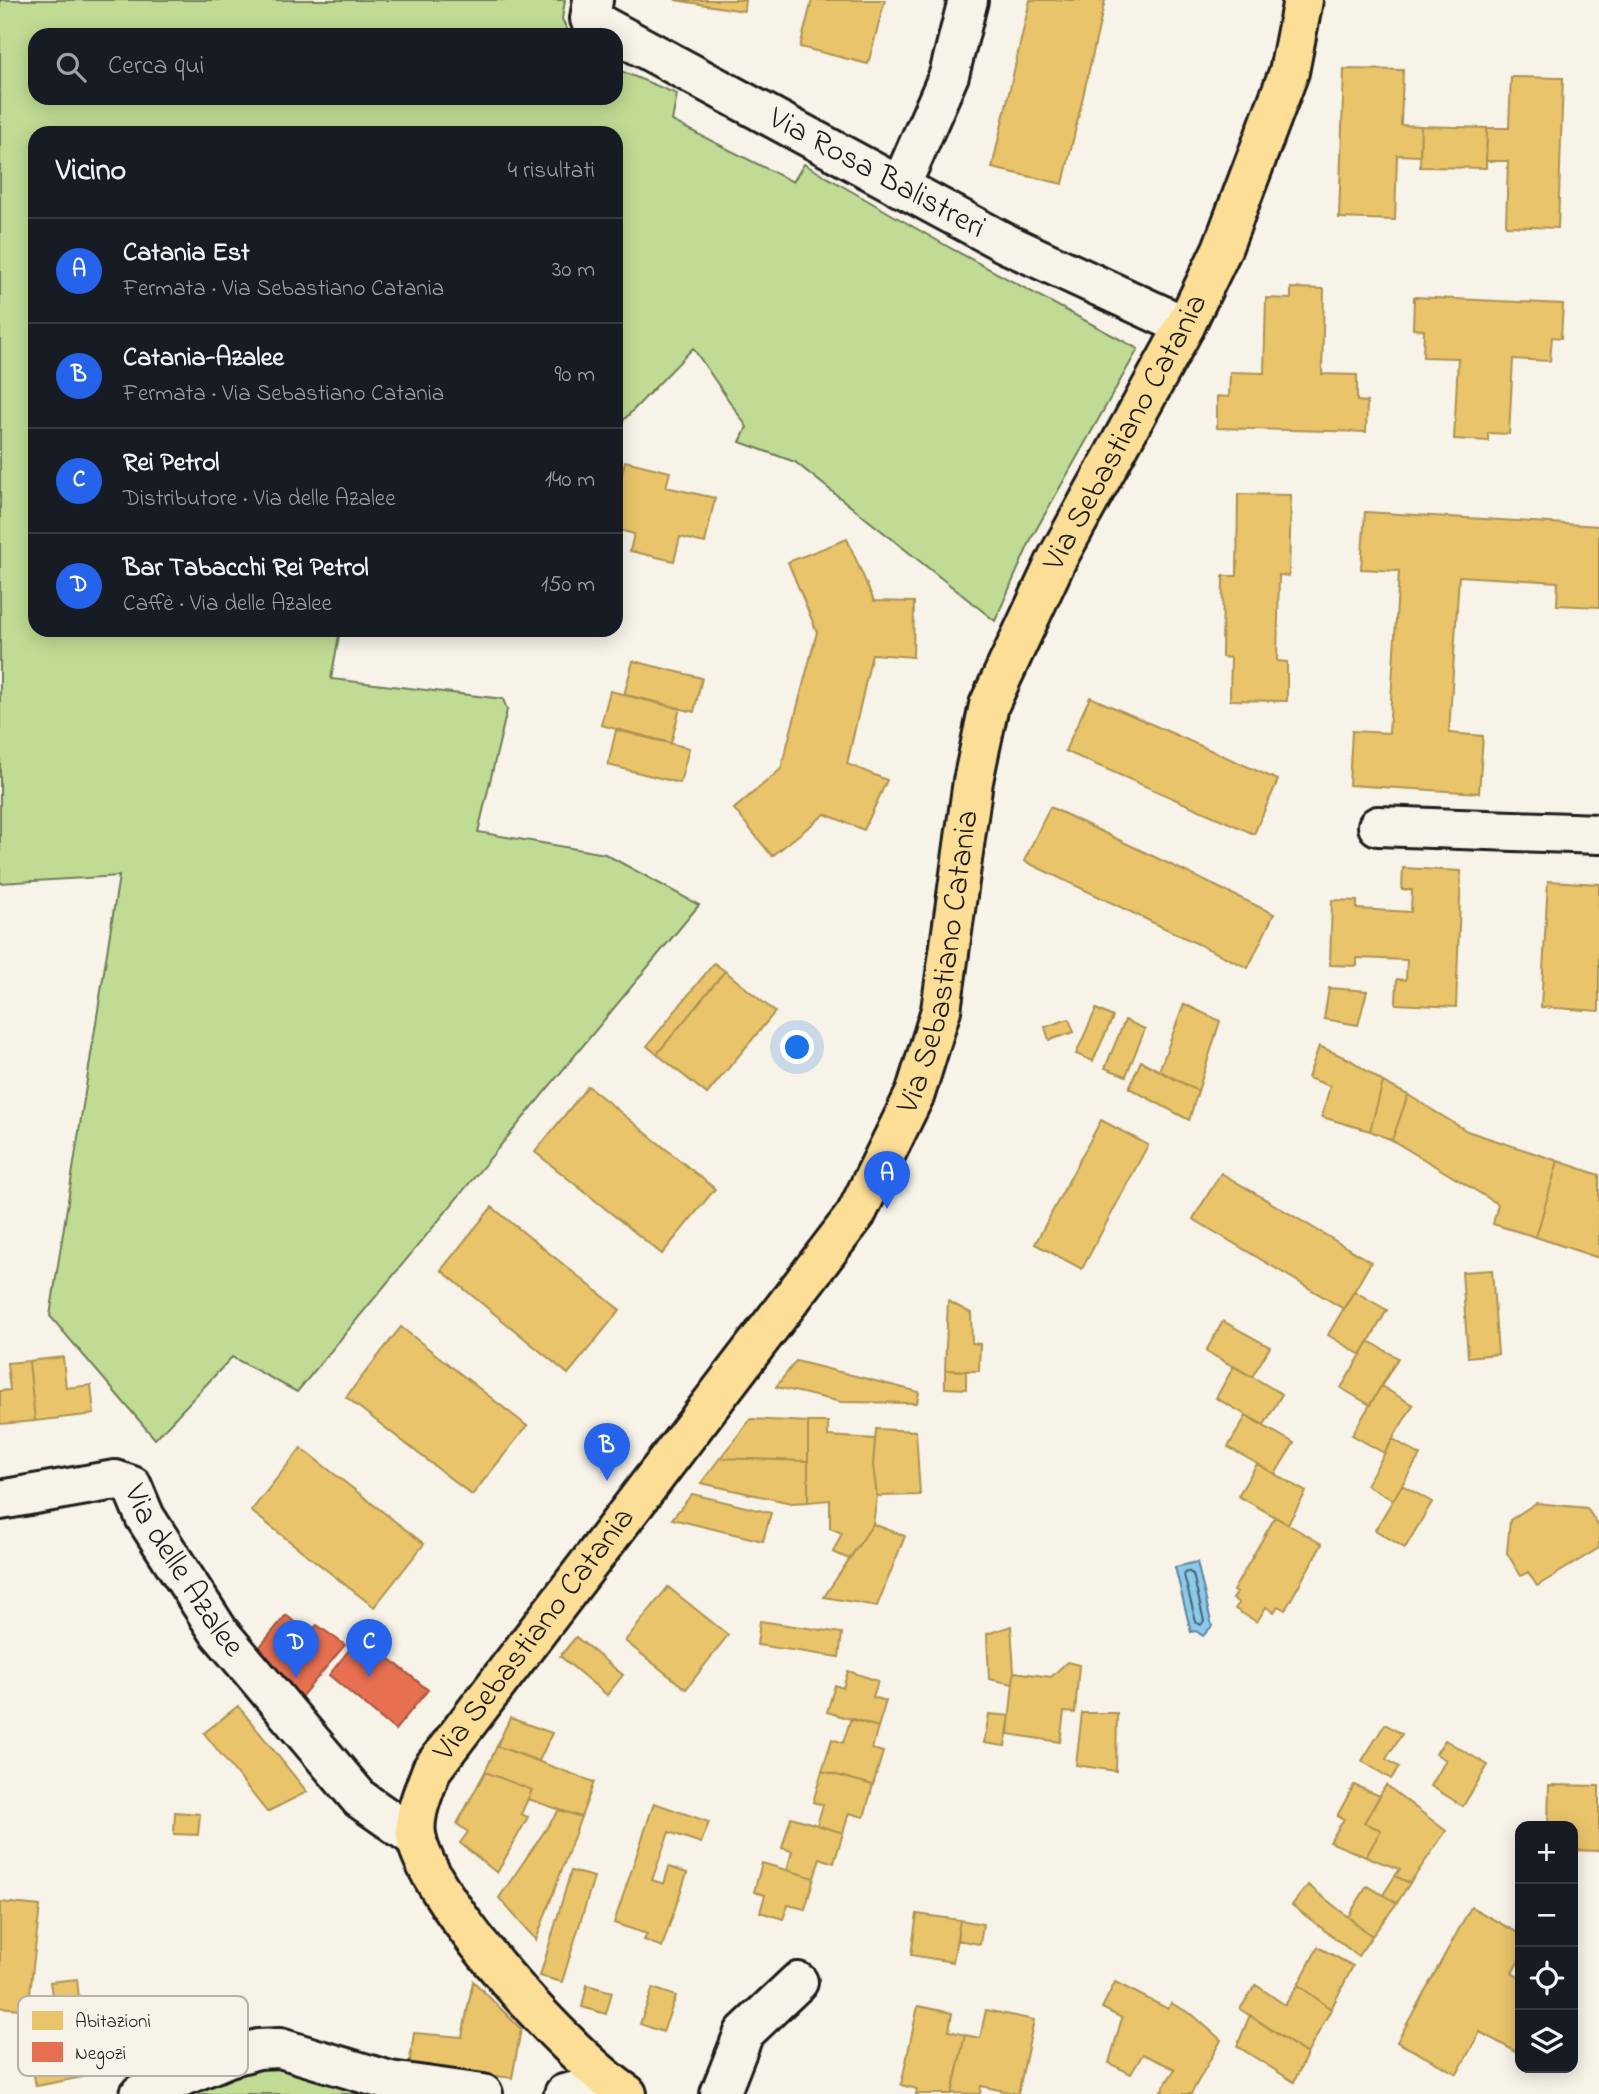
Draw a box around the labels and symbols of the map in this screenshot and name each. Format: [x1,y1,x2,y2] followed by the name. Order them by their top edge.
[759,95,994,252] street label: Via Rosa Balistreri
[1031,286,1220,579] street label: Via Sebastiano Catania
[885,807,992,1123] street label: Via Sebastiano Catania
[780,1030,814,1064] your location
[864,1151,910,1209] pin: A
[584,1423,630,1481] pin: B
[110,1476,255,1669] street label: Via delle Azalee
[422,1498,647,1773] street label: Via Sebastiano Catania
[346,1619,392,1677] pin: C
[273,1620,319,1678] pin: D
[18,1996,248,2076] legend
[75,2009,151,2036] text: Abitazioni
[75,2041,126,2070] text: Negozi

